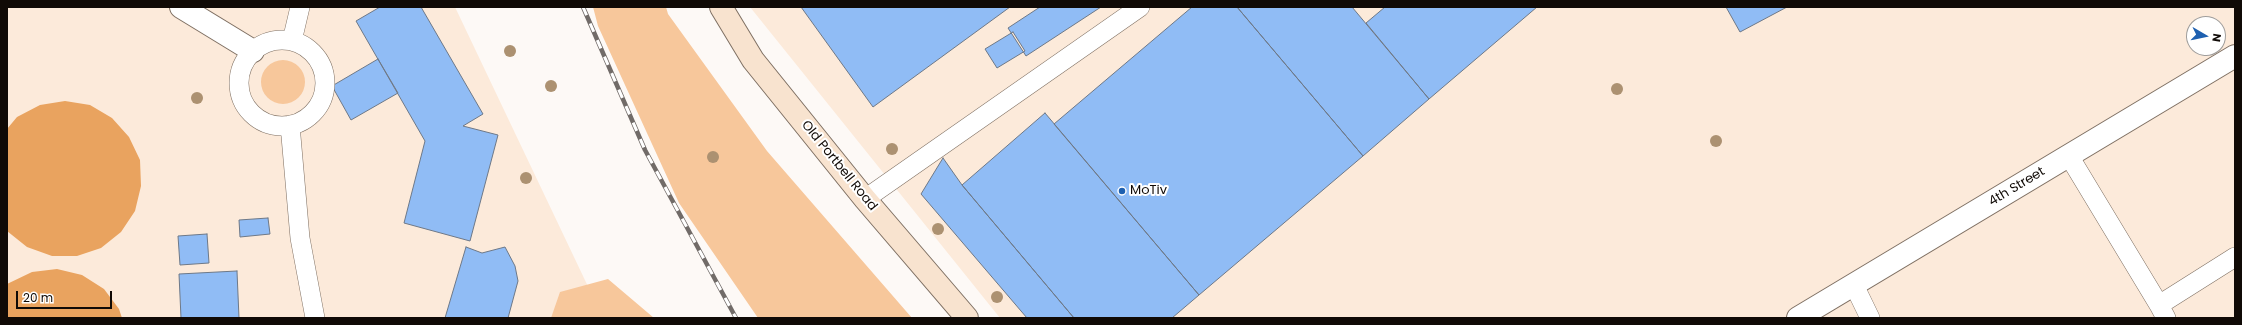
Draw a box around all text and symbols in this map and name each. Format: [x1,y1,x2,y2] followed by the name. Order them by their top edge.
[2186,16,2226,56] north arrow
[2208,32,2225,43] text: N
[798,118,880,214] street label: Old Portbell Road
[1986,164,2048,210] street label: 4th Street
[1130,183,1167,199] place label: MoTiv
[1117,186,1127,196] marker: MoTiv
[18,283,114,309] scale bar
[23,289,53,306] text: 20 m

